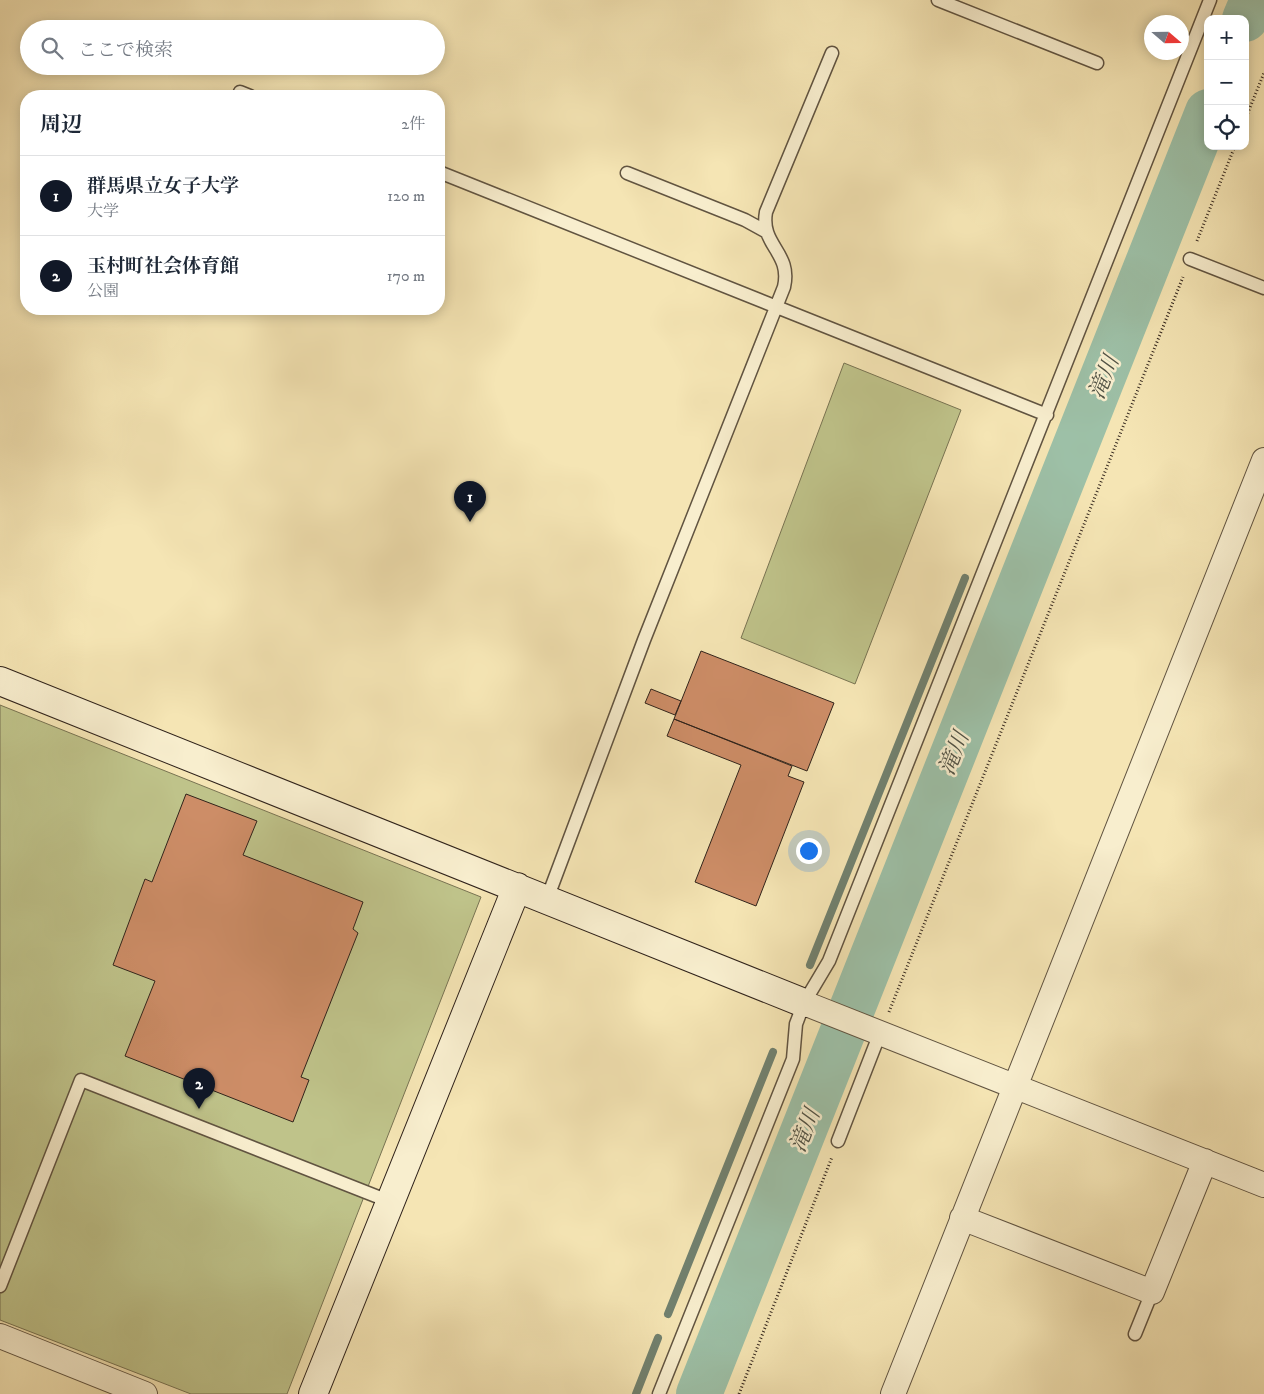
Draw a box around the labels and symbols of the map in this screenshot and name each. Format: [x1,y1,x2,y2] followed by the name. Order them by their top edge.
[1144,15,1189,60] north arrow
[1084,350,1126,403] water label: 滝川
[454,481,486,522] pin: 1
[934,726,976,779] water label: 滝川
[796,838,822,864] your location
[183,1068,215,1109] pin: 2
[785,1103,827,1156] water label: 滝川

